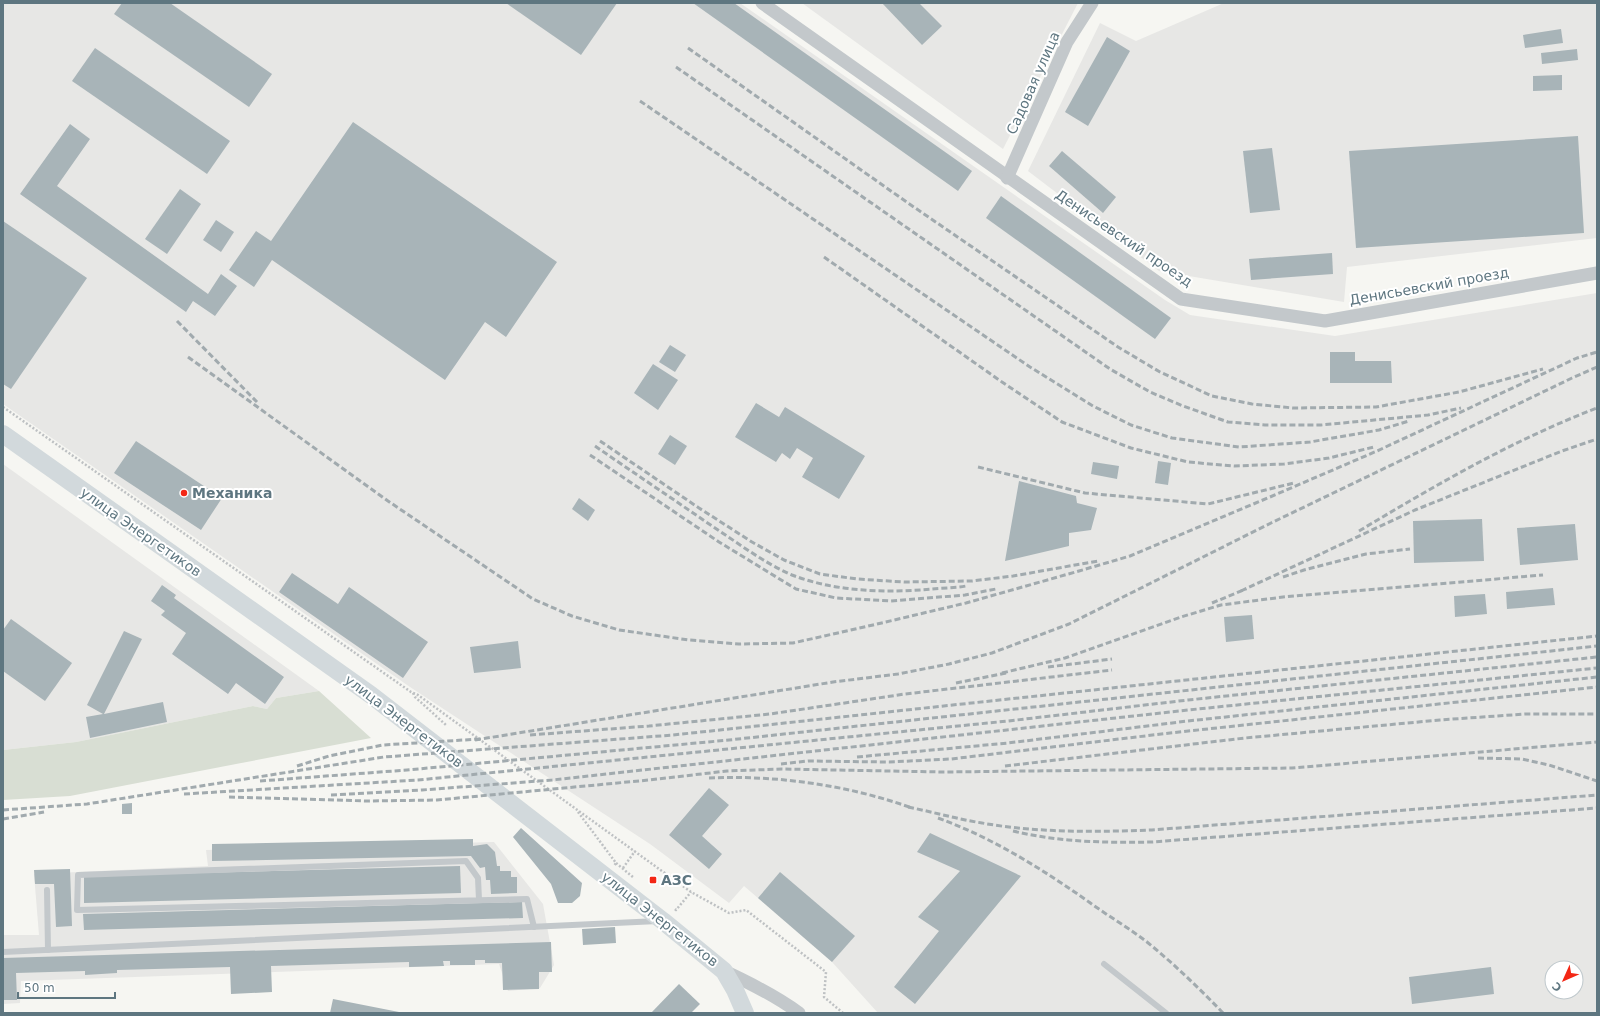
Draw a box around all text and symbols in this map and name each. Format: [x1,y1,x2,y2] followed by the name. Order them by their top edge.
[1003,29,1063,137] street label: Садовая улица
[1052,186,1196,290] street label: Денисьевский проезд
[1348,264,1510,308] street label: Денисьевский проезд
[78,484,204,580] street label: улица Энергетиков
[192,485,272,501] place label: Механика
[179,488,189,498] marker: Механика
[342,671,466,771] street label: улица Энергетиков
[598,868,722,970] street label: улица Энергетиков
[661,872,692,888] place label: АЗС
[648,875,658,885] marker: АЗС
[1544,960,1584,1000] north arrow
[18,974,115,1000] scale bar
[1550,979,1565,994] text: С
[24,981,55,995] text: 50 m

